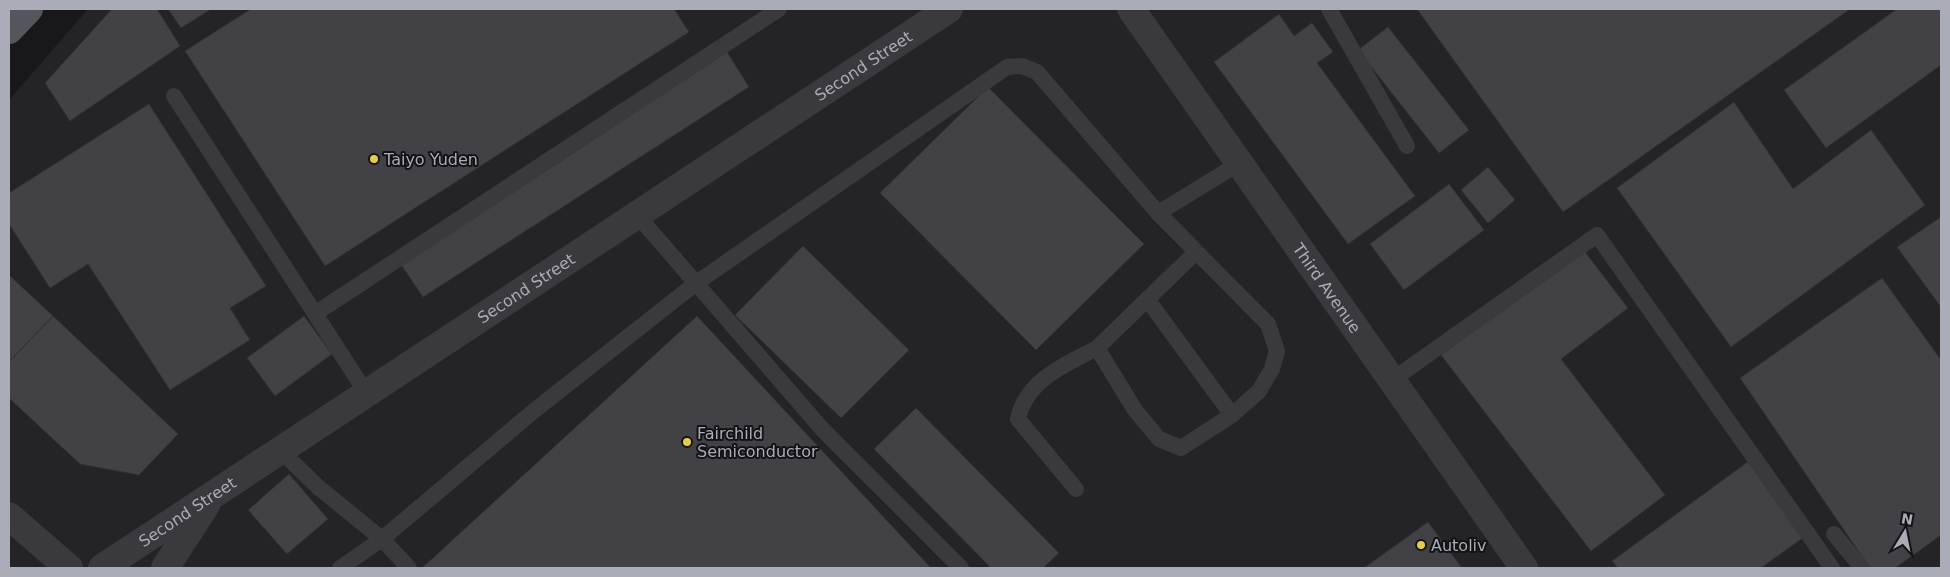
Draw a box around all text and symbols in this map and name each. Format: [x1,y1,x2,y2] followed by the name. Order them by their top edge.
[811,27,916,105] street label: Second Street
[383,150,478,169] place label: Taiyo Yuden
[368,153,380,165] marker: Taiyo Yuden
[1288,239,1365,337] street label: Third Avenue
[474,250,578,328] street label: Second Street
[697,424,818,461] place label: Fairchild Semiconductor
[681,436,693,448] marker: Fairchild Semiconductor
[135,473,240,551] street label: Second Street
[1880,507,1930,557] north arrow
[1900,510,1914,528] text: N
[1431,536,1487,555] place label: Autoliv
[1415,539,1427,551] marker: Autoliv

